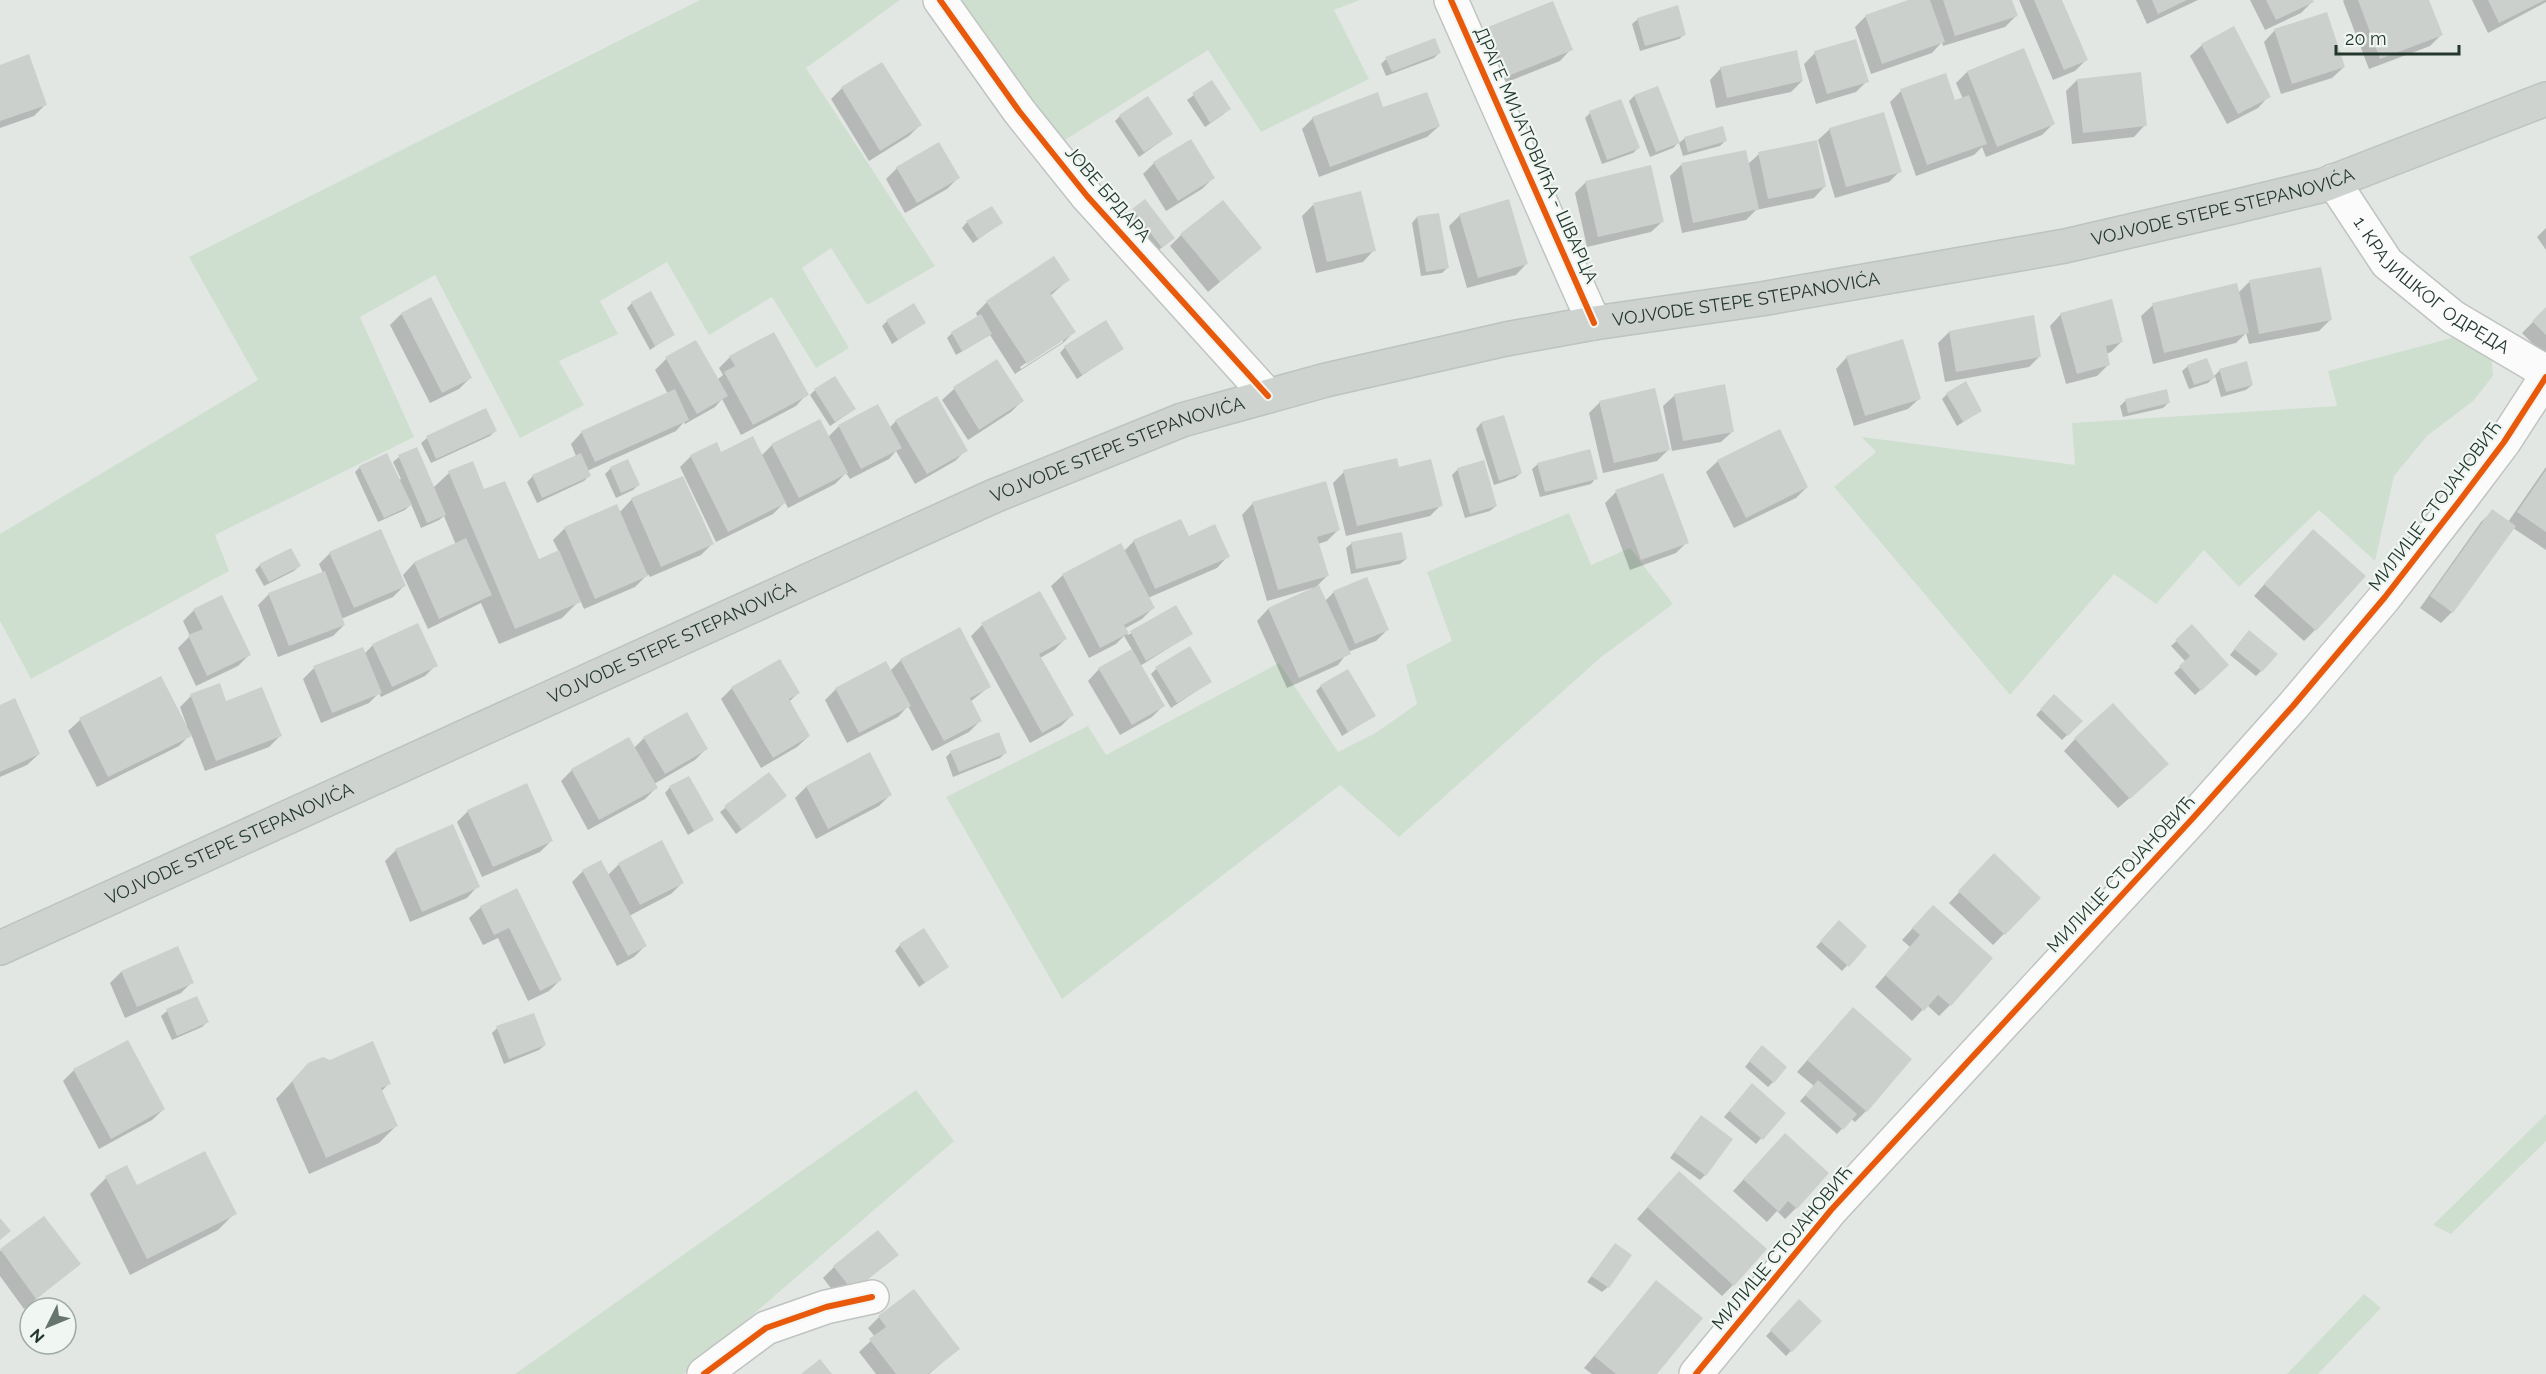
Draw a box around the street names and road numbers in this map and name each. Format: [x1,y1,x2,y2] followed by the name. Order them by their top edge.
[1470,23,1603,286] street label: ДРАГЕ МИЈАТОВИЋА - ШВАРЦА
[1061,142,1156,246] street label: ЈОВЕ БРДАРА
[2089,163,2357,250] street label: VOJVODE STEPE STEPANOVIĆA
[2349,213,2513,358] street label: 1. КРАЈИШКОГ ОДРЕДА
[1611,268,1881,330] street label: VOJVODE STEPE STEPANOVIĆA
[987,392,1247,506] street label: VOJVODE STEPE STEPANOVIĆA
[2364,417,2505,595] street label: МИЛИЦЕ СТОЈАНОВИЋ
[544,577,799,708] street label: VOJVODE STEPE STEPANOVIĆA
[102,778,356,909] street label: VOJVODE STEPE STEPANOVIĆA
[2042,791,2199,956] street label: МИЛИЦЕ СТОЈАНОВИЋ
[1707,1162,1856,1334] street label: МИЛИЦЕ СТОЈАНОВИЋ

